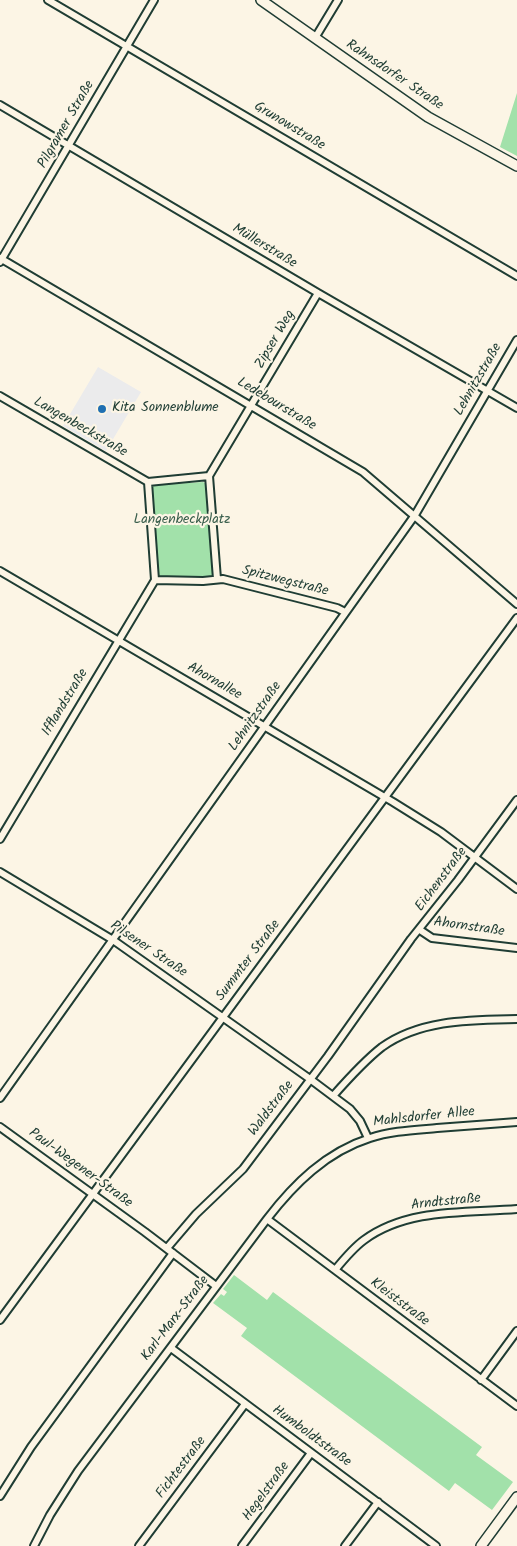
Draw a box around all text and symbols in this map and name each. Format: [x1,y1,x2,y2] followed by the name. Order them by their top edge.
[342,37,446,115] street label: Rahnsdorfer Straße
[35,78,99,172] street label: Pilgramer Straße
[250,99,328,155] street label: Grunowstraße
[229,221,299,273] street label: Müllerstraße
[252,308,300,372] street label: Zipser Weg
[452,341,506,419] street label: Lehnitzstraße
[233,375,319,435] street label: Ledebourstraße
[30,394,130,462] street label: Langenbeckstraße
[112,401,219,417] place label: Kita Sonnenblume
[96,403,108,415] marker: Kita Sonnenblume
[134,513,230,529] park label: Langenbeckplatz
[240,563,330,601] street label: Spitzwegstraße
[184,660,244,704] street label: Ahornallee
[39,666,93,740] street label: Ifflandstraße
[226,679,286,755] street label: Lehnitzstraße
[412,845,472,915] street label: Eichenstraße
[432,915,506,941] street label: Ahornstraße
[213,917,285,1005] street label: Summter Straße
[106,918,190,982] street label: Pilsener Straße
[246,1078,298,1140] street label: Waldstraße
[372,1104,476,1132] street label: Mahlsdorfer Allee
[25,1126,135,1212] street label: Paul-Wegener-Straße
[410,1191,482,1215] street label: Arndtstraße
[138,1273,214,1365] street label: Karl-Marx-Straße
[366,1275,432,1331] street label: Kleiststraße
[268,1403,354,1471] street label: Humboldtstraße
[153,1434,211,1502] street label: Fichtestraße
[240,1459,294,1525] street label: Hegelstraße

